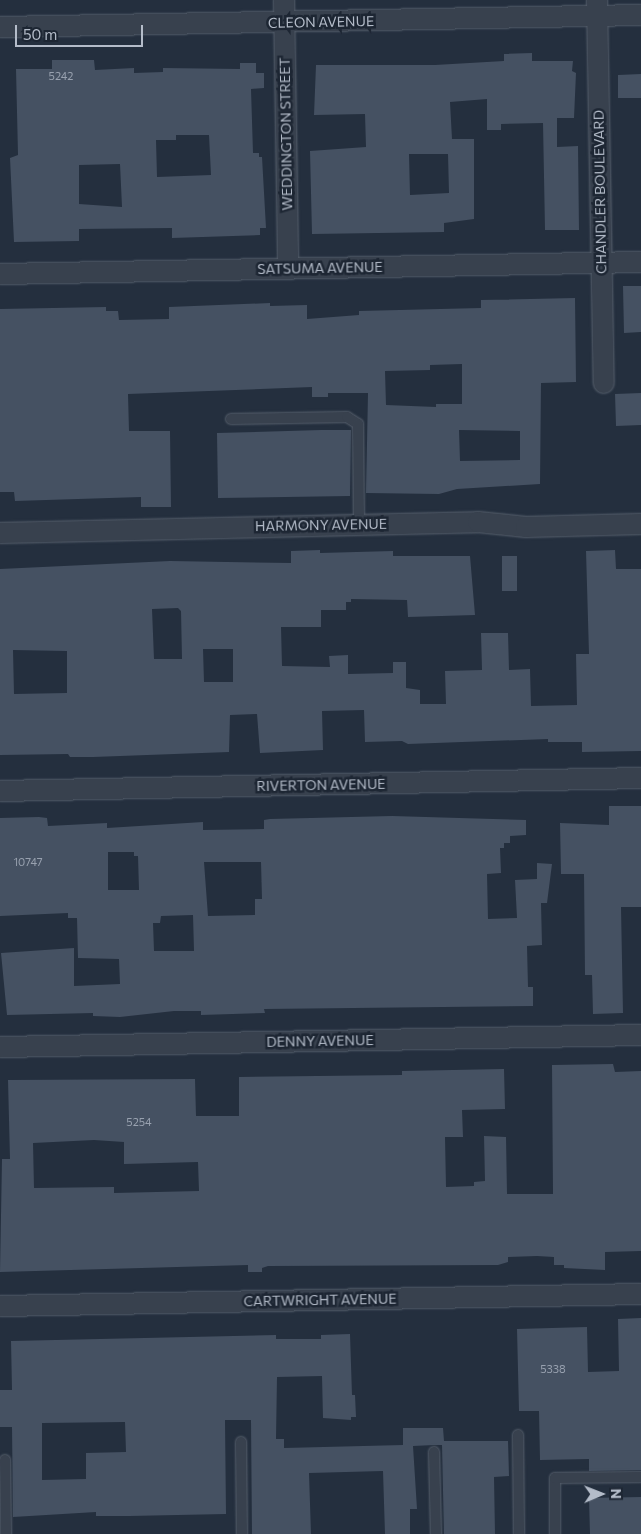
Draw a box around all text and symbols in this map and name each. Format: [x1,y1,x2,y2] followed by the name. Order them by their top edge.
[268,13,374,31] street label: CLEON AVENUE
[18,15,145,47] scale bar
[23,25,57,43] text: 50 m
[276,57,296,211] street label: WEDDINGTON STREET
[49,69,73,83] house number: 5242
[590,110,610,274] street label: CHANDLER BOULEVARD
[257,259,383,277] street label: SATSUMA AVENUE
[255,515,387,535] street label: HARMONY AVENUE
[256,775,386,795] street label: RIVERTON AVENUE
[13,855,43,869] house number: 10747
[266,1032,374,1050] street label: DENNY AVENUE
[126,1115,152,1129] house number: 5254
[243,1290,397,1310] street label: CARTWRIGHT AVENUE
[540,1362,566,1376] house number: 5338
[576,1469,626,1519] north arrow
[608,1488,625,1499] text: N

